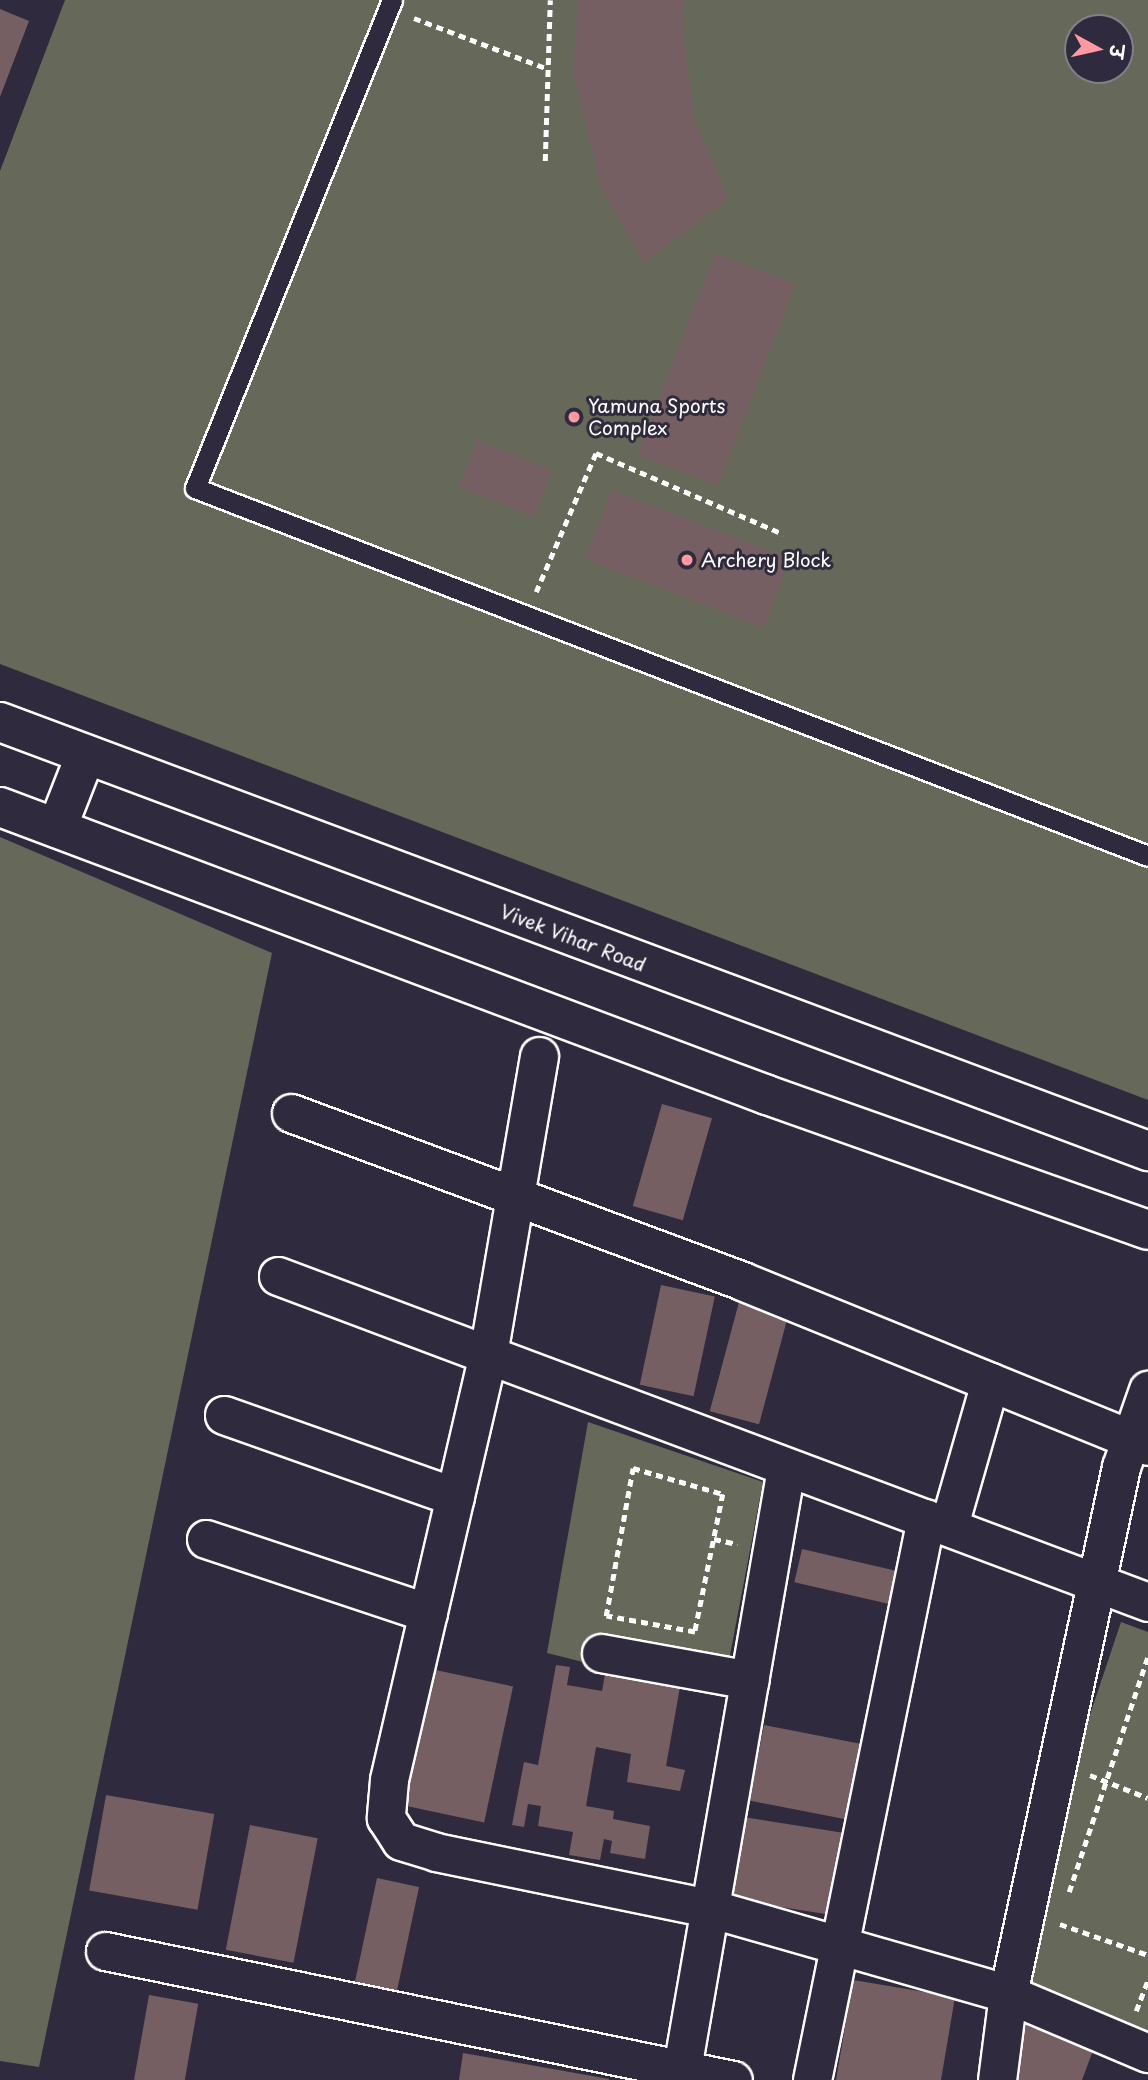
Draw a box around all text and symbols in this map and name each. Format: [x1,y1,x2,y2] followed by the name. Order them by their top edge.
[1064,14,1134,84] north arrow
[1103,43,1133,60] text: उ
[588,395,725,439] place label: Yamuna Sports Complex
[566,409,582,425] marker: Yamuna Sports Complex
[701,549,832,571] place label: Archery Block
[679,552,695,568] marker: Archery Block
[496,899,650,977] street label: Vivek Vihar Road

